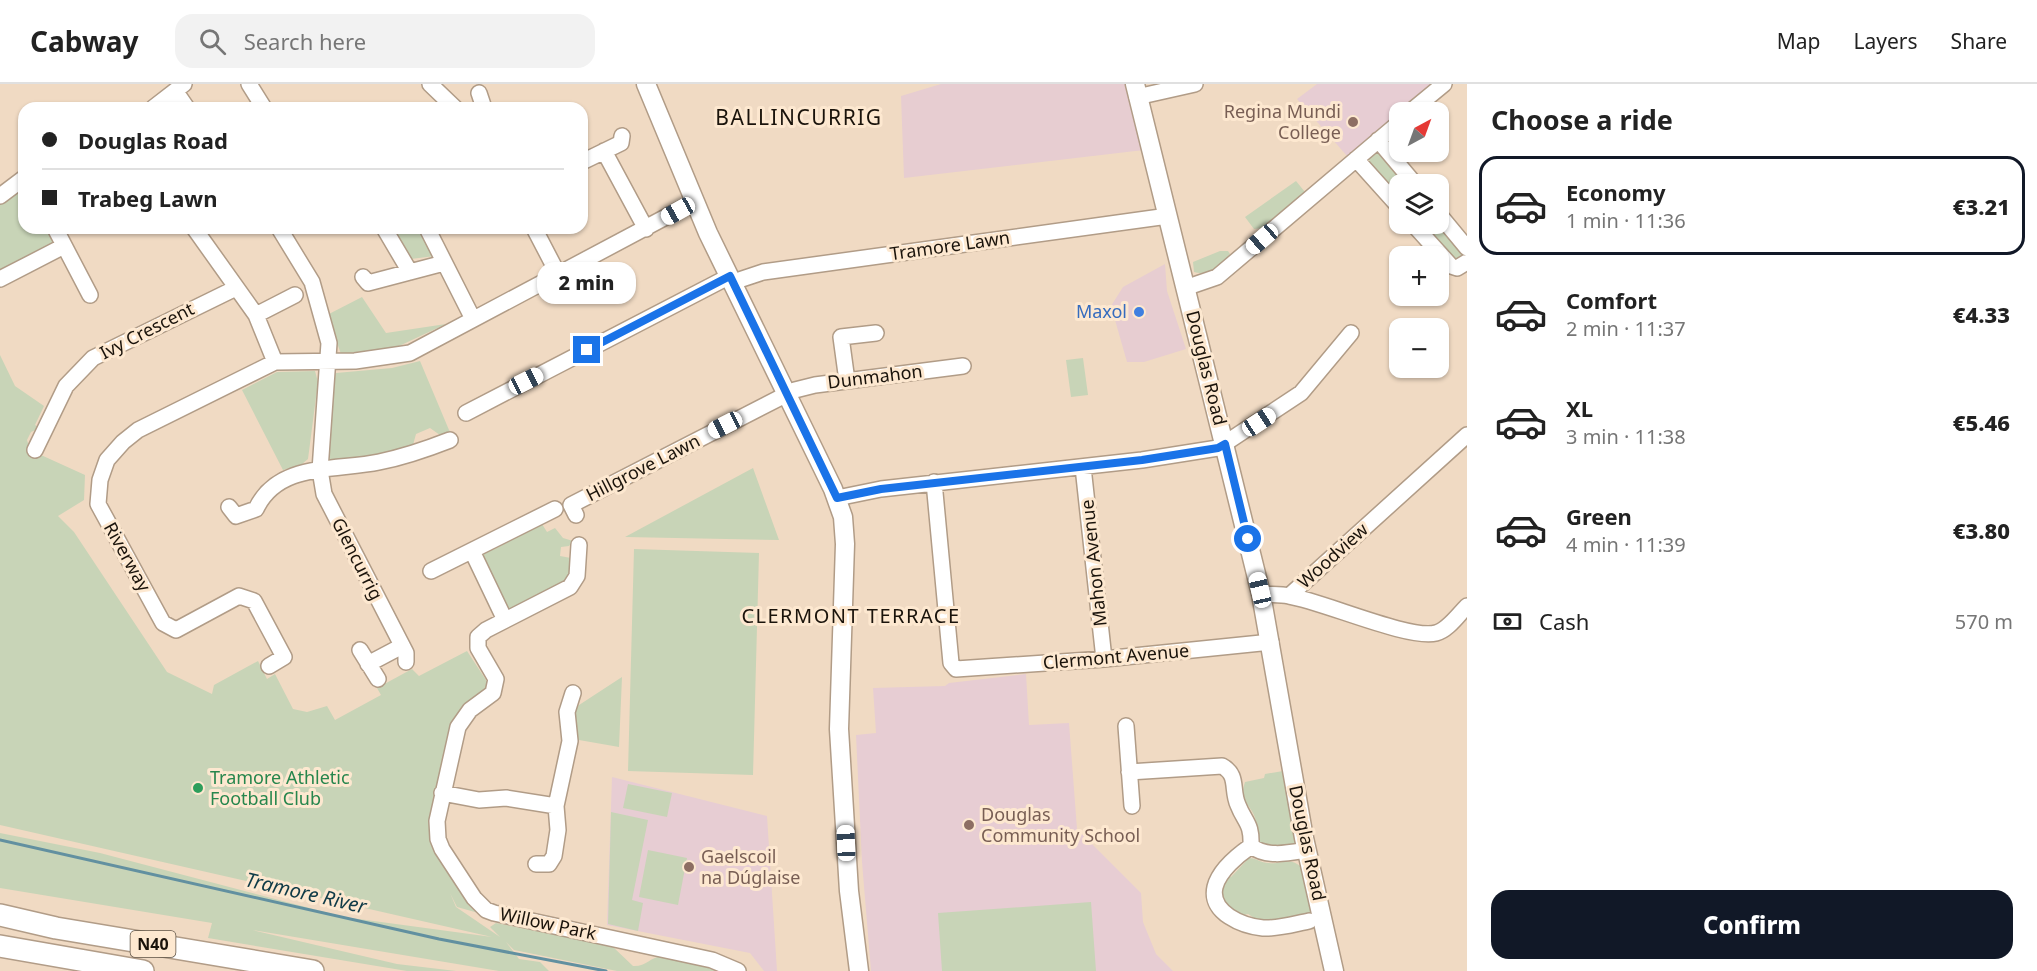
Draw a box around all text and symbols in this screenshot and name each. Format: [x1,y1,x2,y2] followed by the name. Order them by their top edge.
[175,14,595,68] search box
[30,22,139,60] text: Cabway
[196,25,229,58] icon: search
[244,26,366,56] text: Search here
[1777,27,1821,55] text: Map
[1854,27,1918,55] text: Layers
[1951,27,2007,55] text: Share
[1224,99,1341,144] place label: Regina Mundi College
[1491,101,1673,138] text: Choose a ride
[1389,102,1449,162] north arrow
[1389,102,1449,378] map controls
[715,103,883,131] district label: BALLINCURRIG
[1346,115,1360,129] marker: Regina Mundi College
[78,125,228,155] text: Douglas Road
[1389,174,1449,234] button: layers
[1566,177,1665,207] text: Economy
[1494,179,1548,233] icon: car
[78,183,217,213] text: Trabeg Lawn
[1953,191,2010,221] text: €3.21
[658,194,698,228] car
[1566,207,1686,234] text: 1 min · 11:36
[1243,220,1281,258] car
[888,225,1011,265] street label: Tramore Lawn
[1389,246,1449,306] button: +
[538,263,636,305] callout: 2 min
[559,269,614,296] text: 2 min
[1566,285,1657,315] text: Comfort
[1494,287,1548,341] icon: car
[95,296,198,364] street label: Ivy Crescent
[1076,299,1127,323] place label: Maxol
[1953,299,2010,329] text: €4.33
[1132,305,1146,319] marker: Maxol
[1181,308,1233,428] street label: Douglas Road
[1566,315,1686,342] text: 2 min · 11:37
[1389,318,1449,378] button: −
[573,336,600,363] route end
[826,358,924,394] street label: Dunmahon
[506,365,546,397] car
[1566,393,1593,423] text: XL
[1494,395,1548,449] icon: car
[1239,405,1279,439] car
[1953,407,2010,437] text: €5.46
[705,409,745,441] car
[1566,423,1686,450] text: 3 min · 11:38
[582,428,704,506] street label: Hillgrove Lawn
[1074,498,1112,628] street label: Mahon Avenue
[1566,501,1632,531] text: Green
[1494,503,1548,557] icon: car
[327,513,389,604] street label: Glencurrig
[1953,515,2010,545] text: €3.80
[99,517,157,596] street label: Riverway
[1292,517,1373,593] street label: Woodview
[1234,525,1261,552] route start
[1566,531,1686,558] text: 4 min · 11:39
[1247,570,1273,610] car
[741,602,961,629] district label: CLERMONT TERRACE
[1491,605,1524,638] icon: cash
[1539,606,1589,636] text: Cash
[1955,608,2013,635] text: 570 m
[1042,638,1190,674] street label: Clermont Avenue
[210,765,350,810] place label: Tramore Athletic Football Club
[191,781,205,795] marker: Tramore Athletic Football Club
[1284,783,1332,903] street label: Douglas Road
[981,802,1140,847] place label: Douglas Community School
[962,818,976,832] marker: Douglas Community School
[836,825,856,861] car
[701,844,800,889] place label: Gaelscoil na Dúglaise
[682,860,696,874] marker: Gaelscoil na Dúglaise
[243,865,370,920] water label: Tramore River
[1491,890,2013,959] button: Confirm
[498,901,599,945] street label: Willow Park
[130,931,176,957] road number: N40

